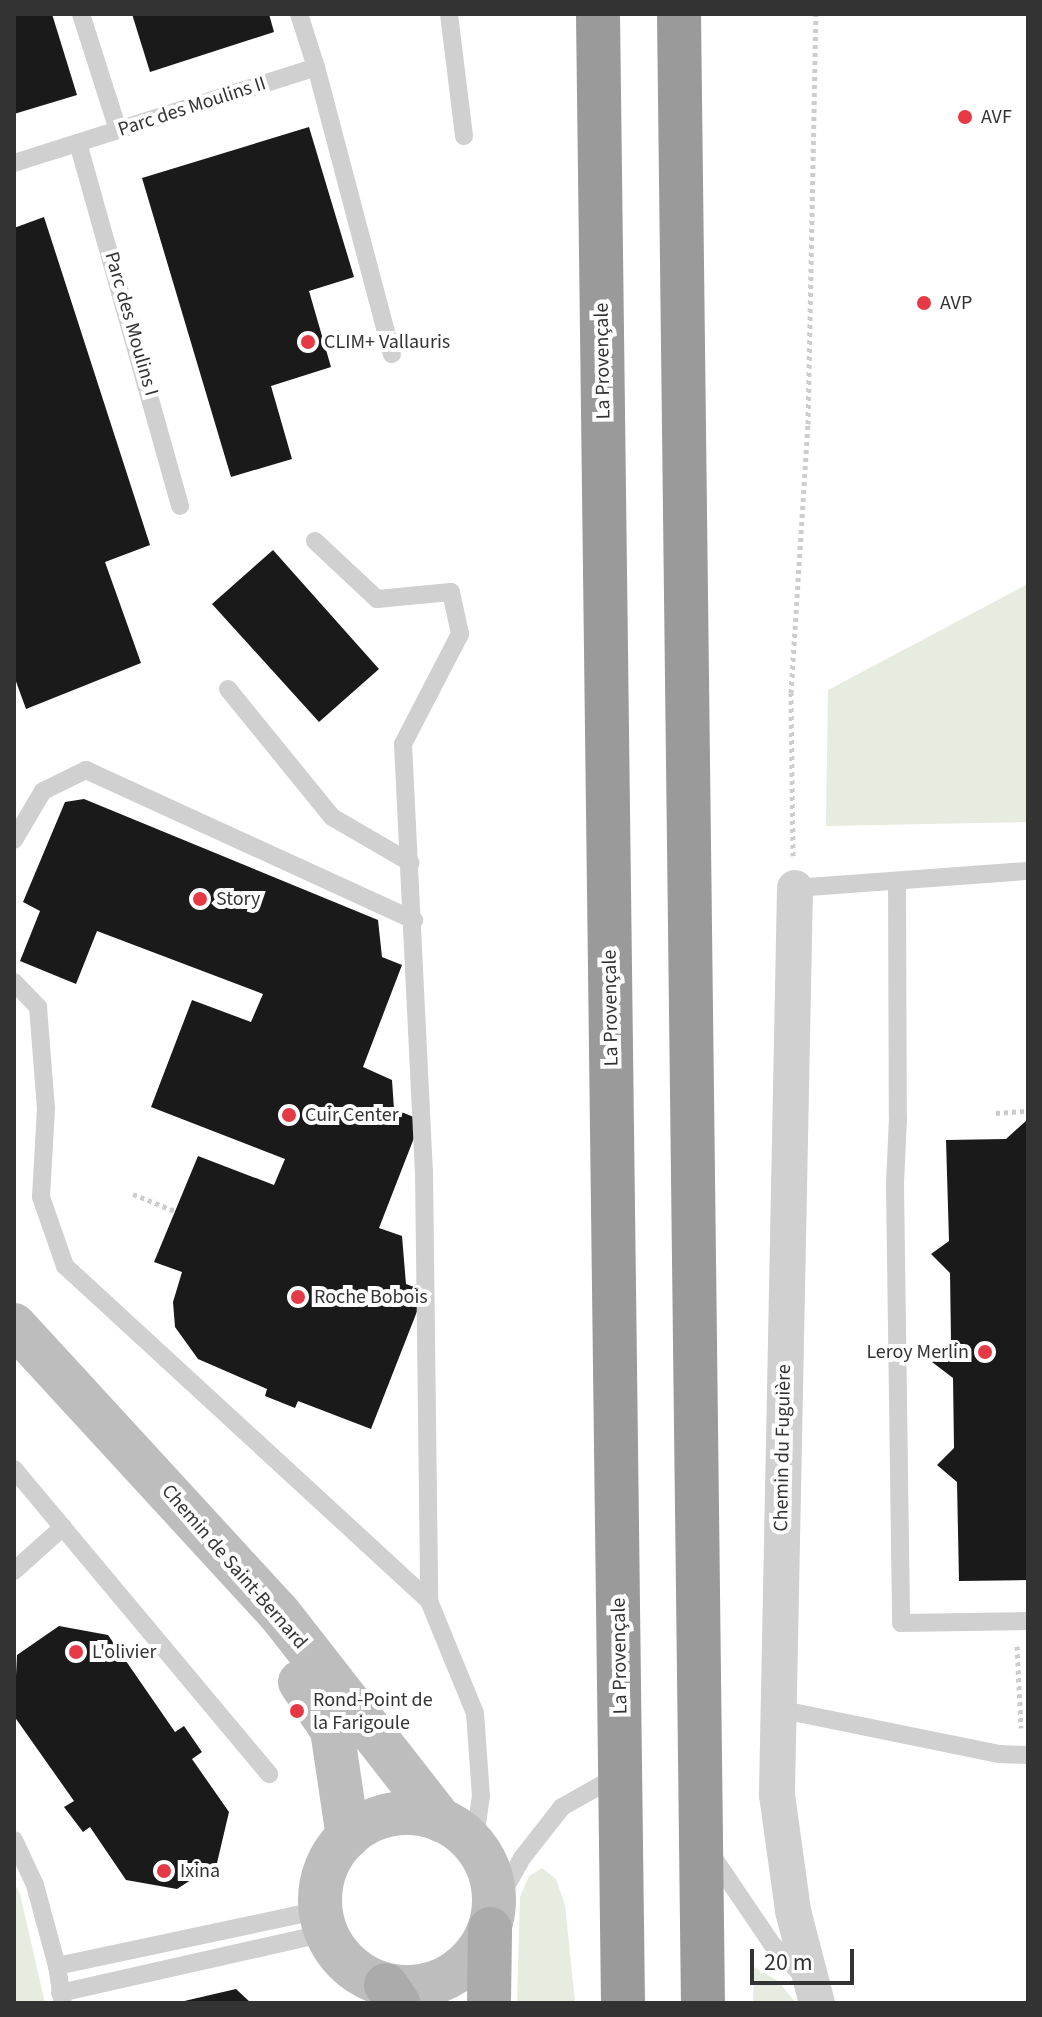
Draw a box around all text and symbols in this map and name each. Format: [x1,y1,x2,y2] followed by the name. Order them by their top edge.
[115,72,269,142] street label: Parc des Moulins II
[981,105,1012,129] place label: AVF
[956,108,974,126] marker: AVF
[99,249,163,399] street label: Parc des Moulins I
[940,291,972,315] place label: AVP
[915,294,933,312] marker: AVP
[590,302,616,420] street label: La Provençale
[324,330,450,354] place label: CLIM+ Vallauris
[299,333,317,351] marker: CLIM+ Vallauris
[216,887,260,911] place label: Story
[191,890,209,908] marker: Story
[598,949,624,1067] street label: La Provençale
[305,1103,399,1127] place label: Cuir Center
[280,1106,298,1124] marker: Cuir Center
[314,1285,428,1309] place label: Roche Bobois
[289,1288,307,1306] marker: Roche Bobois
[866,1340,969,1364] place label: Leroy Merlin
[976,1343,994,1361] marker: Leroy Merlin
[770,1364,796,1532] street label: Chemin du Fuguière
[156,1480,312,1654] street label: Chemin de Saint-Bernard
[607,1597,633,1715] street label: La Provençale
[92,1640,156,1664] place label: L'olivier
[67,1643,85,1661] marker: L'olivier
[313,1688,433,1735] place label: Rond-Point de la Farigoule
[288,1702,306,1720] marker: Rond-Point de la Farigoule
[180,1859,220,1883] place label: Ixina
[155,1862,173,1880] marker: Ixina
[754,1933,858,1983] scale bar
[764,1945,813,1980] text: 20 m

